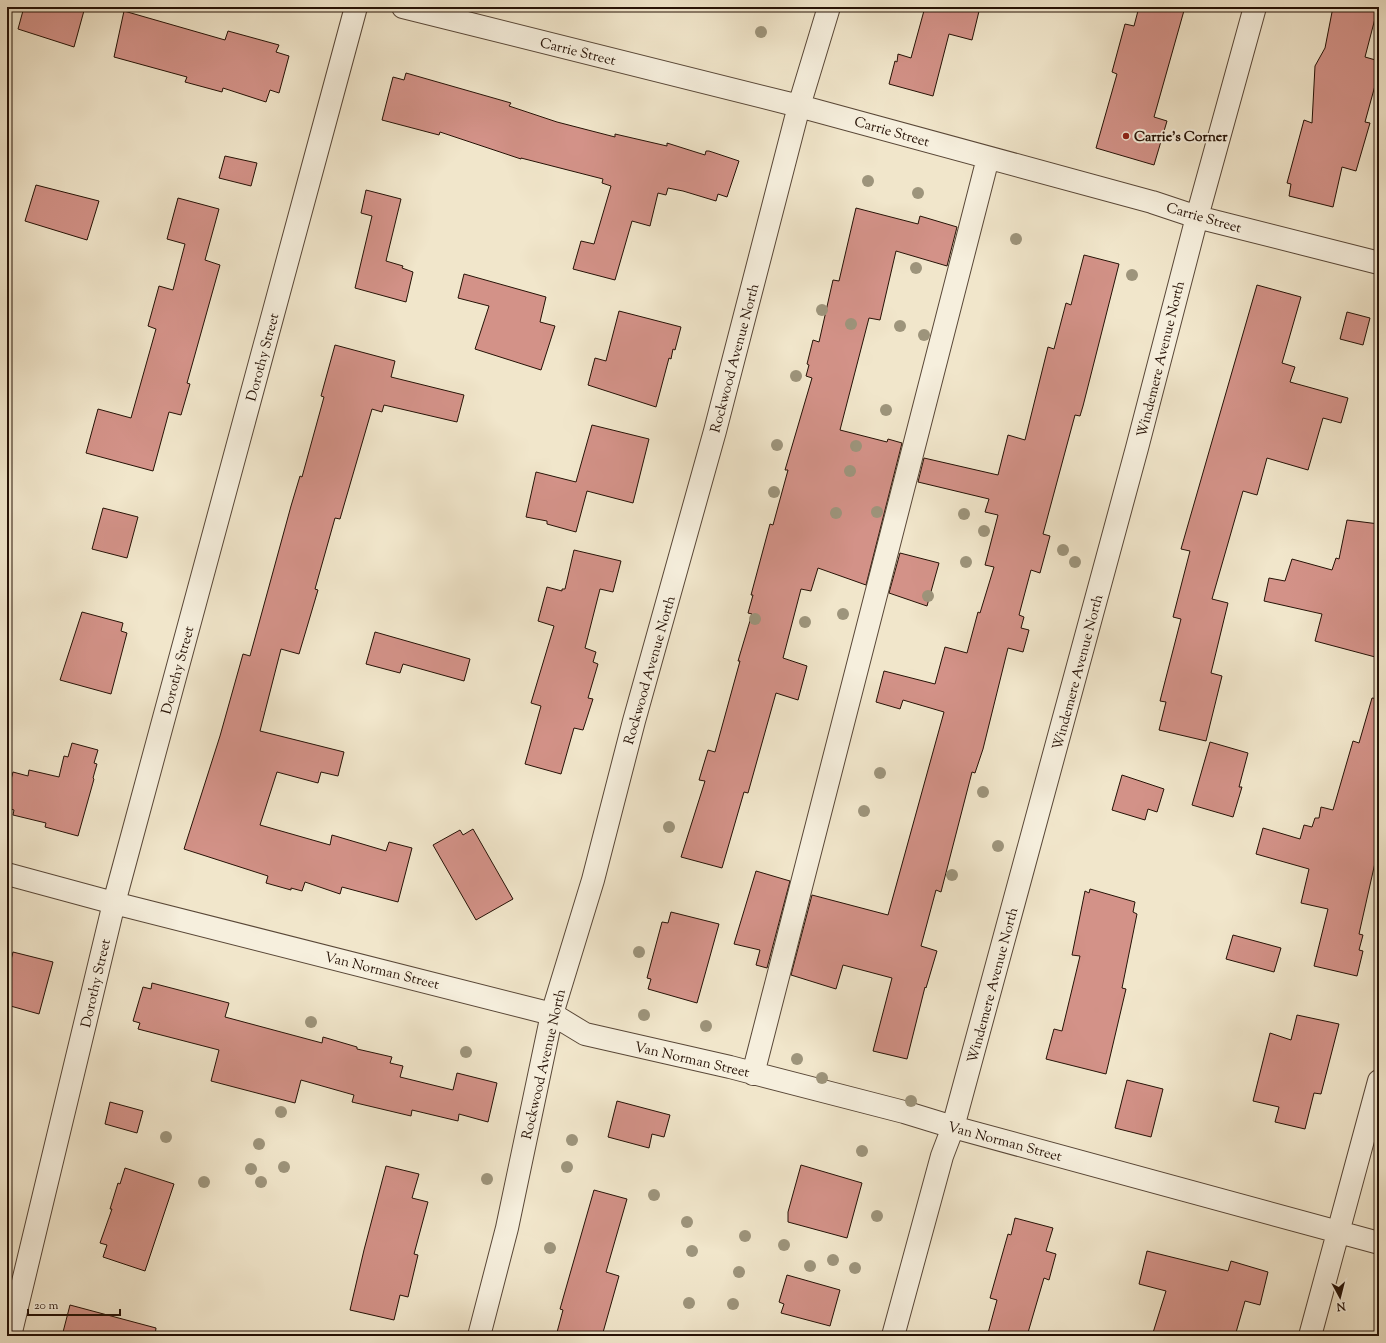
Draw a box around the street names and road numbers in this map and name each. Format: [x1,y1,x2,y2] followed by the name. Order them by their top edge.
[538,34,618,72] street label: Carrie Street
[851,113,932,153] street label: Carrie Street
[1163,199,1244,239] street label: Carrie Street
[1133,279,1191,440] street label: Windemere Avenue North
[706,282,766,435] street label: Rockwood Avenue North
[243,311,285,404] street label: Dorothy Street
[1049,592,1109,753] street label: Windemere Avenue North
[620,594,682,747] street label: Rockwood Avenue North
[158,624,200,717] street label: Dorothy Street
[964,905,1024,1066] street label: Windemere Avenue North
[77,937,117,1030] street label: Dorothy Street
[322,948,441,996] street label: Van Norman Street
[518,987,572,1142] street label: Rockwood Avenue North
[632,1038,751,1084] street label: Van Norman Street
[945,1118,1064,1168] street label: Van Norman Street

